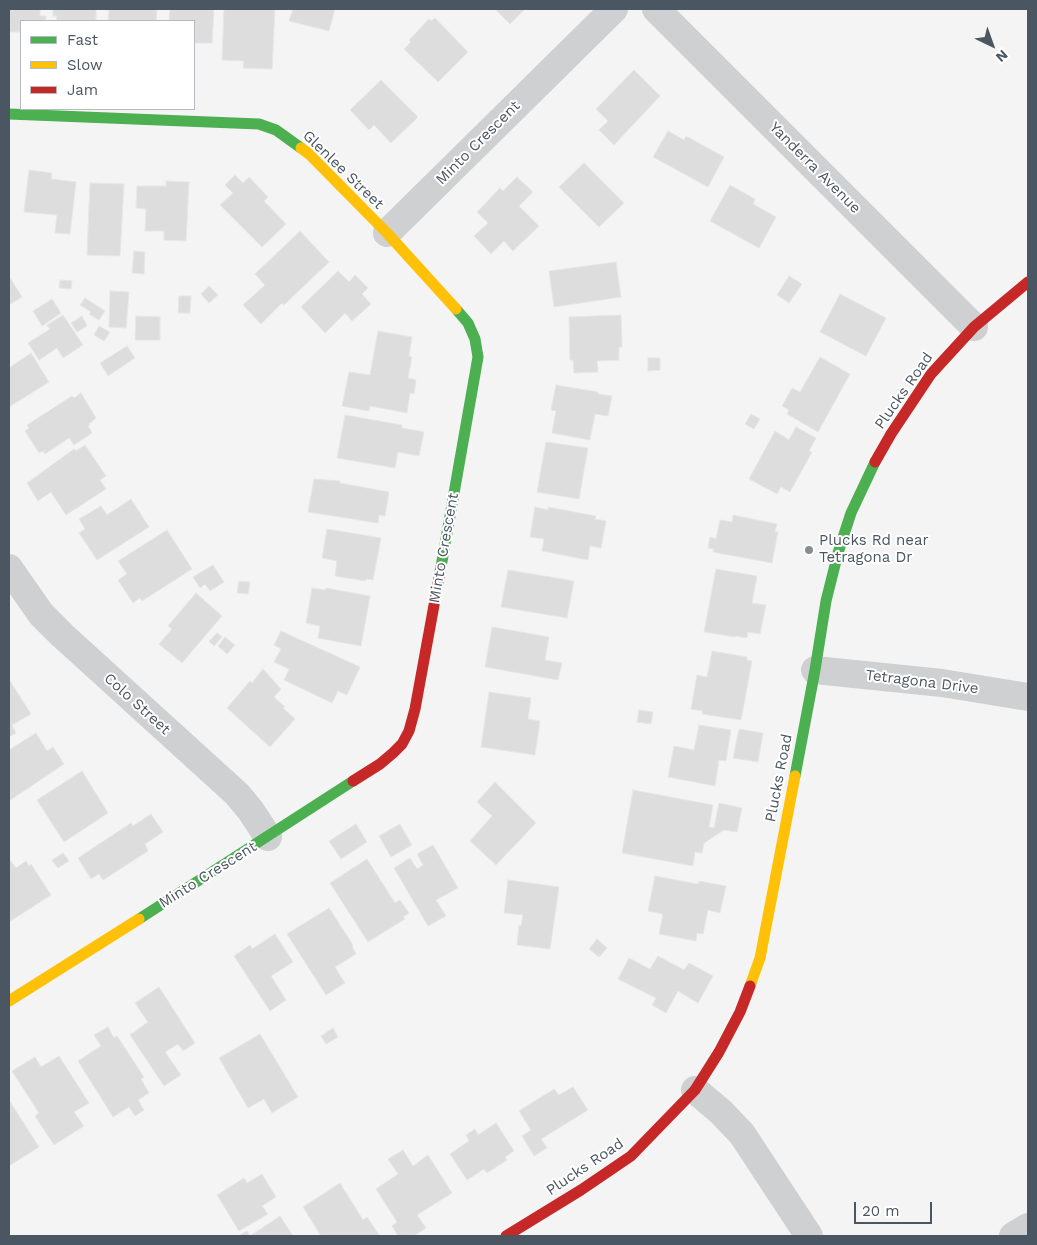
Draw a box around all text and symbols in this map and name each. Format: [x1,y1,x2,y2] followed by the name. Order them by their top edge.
[20,20,195,110] legend
[967,20,1017,70] north arrow
[67,31,98,49] text: Fast
[993,47,1011,66] text: N
[67,56,103,74] text: Slow
[67,81,98,99] text: Jam
[432,97,524,189] street label: Minto Crescent
[766,119,864,217] street label: Yanderra Avenue
[299,127,387,213] street label: Glenlee Street
[871,349,937,433] street label: Plucks Road
[425,491,463,605] street label: Minto Crescent
[819,532,929,567] place label: Plucks Rd near Tetragona Dr
[803,544,815,556] marker: Plucks Rd near Tetragona Dr
[864,666,980,698] street label: Tetragona Drive
[100,669,174,739] street label: Colo Street
[762,732,796,824] street label: Plucks Road
[156,838,260,912] street label: Minto Crescent
[543,1135,627,1199] street label: Plucks Road
[857,1192,934,1224] scale bar
[862,1202,900,1220] text: 20 m

